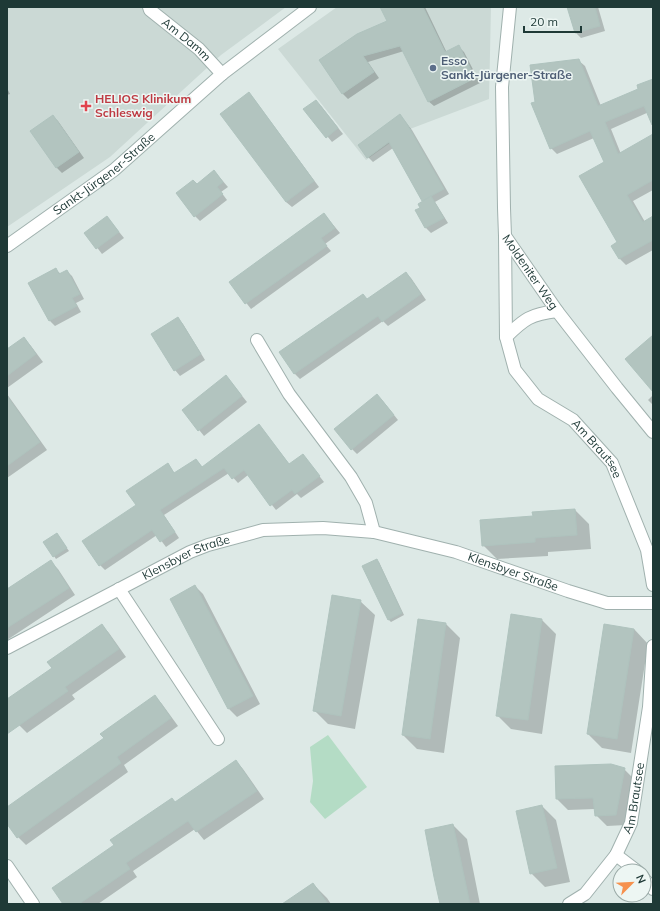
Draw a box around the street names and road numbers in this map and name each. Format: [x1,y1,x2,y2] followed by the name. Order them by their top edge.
[159,14,214,64] street label: Am Damm
[50,129,158,218] street label: Sankt-Jürgener-Straße
[499,231,562,312] street label: Moldeniter Weg
[569,416,625,480] street label: Am Brautsee
[139,531,231,583] street label: Klensbyer Straße
[466,549,560,594] street label: Klensbyer Straße
[619,761,647,836] street label: Am Brautsee

